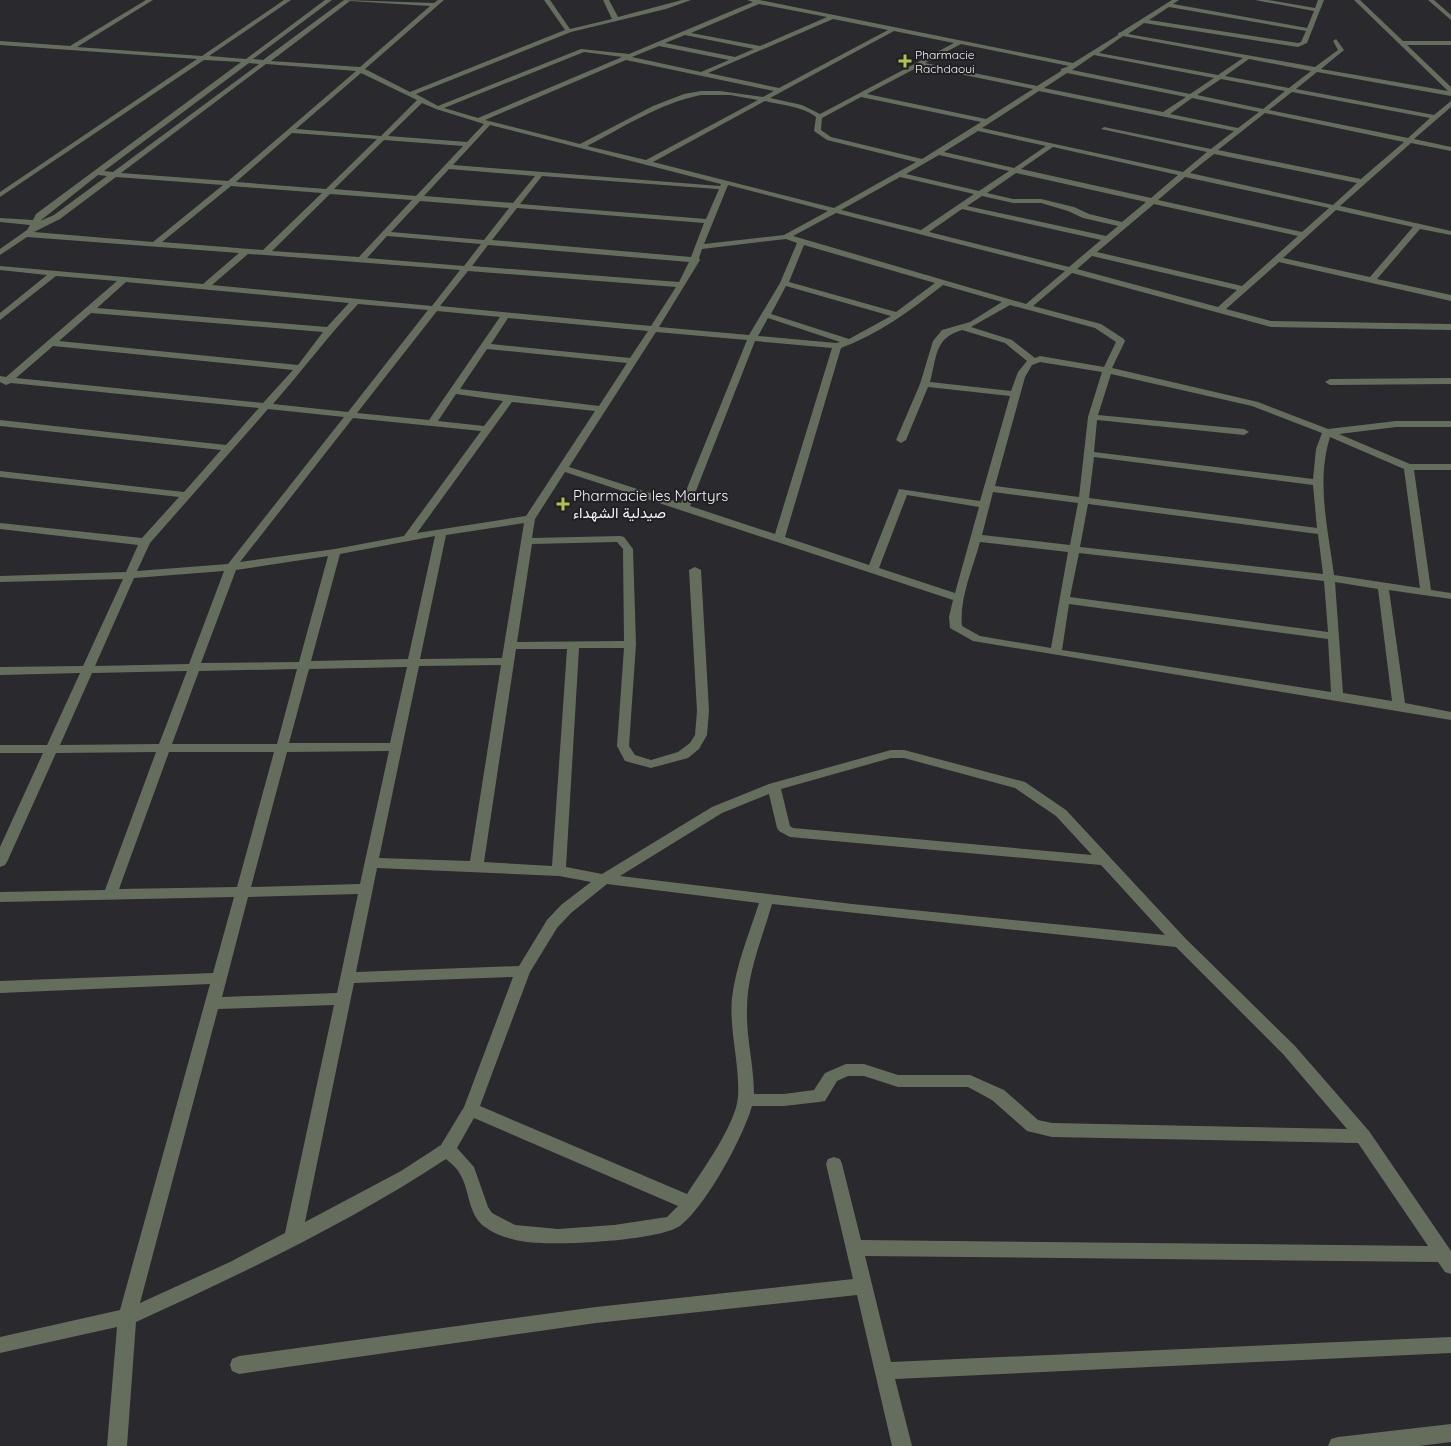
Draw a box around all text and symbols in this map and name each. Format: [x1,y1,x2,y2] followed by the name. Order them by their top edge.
[915,47,975,76] place label: Pharmacie Rachdaoui
[899,55,911,67] marker: Pharmacie Rachdaoui
[573,486,728,522] place label: Pharmacie les Martyrs صيدلية الشهداء
[557,498,569,510] marker: Pharmacie les Martyrs صيدلية الشهداء

